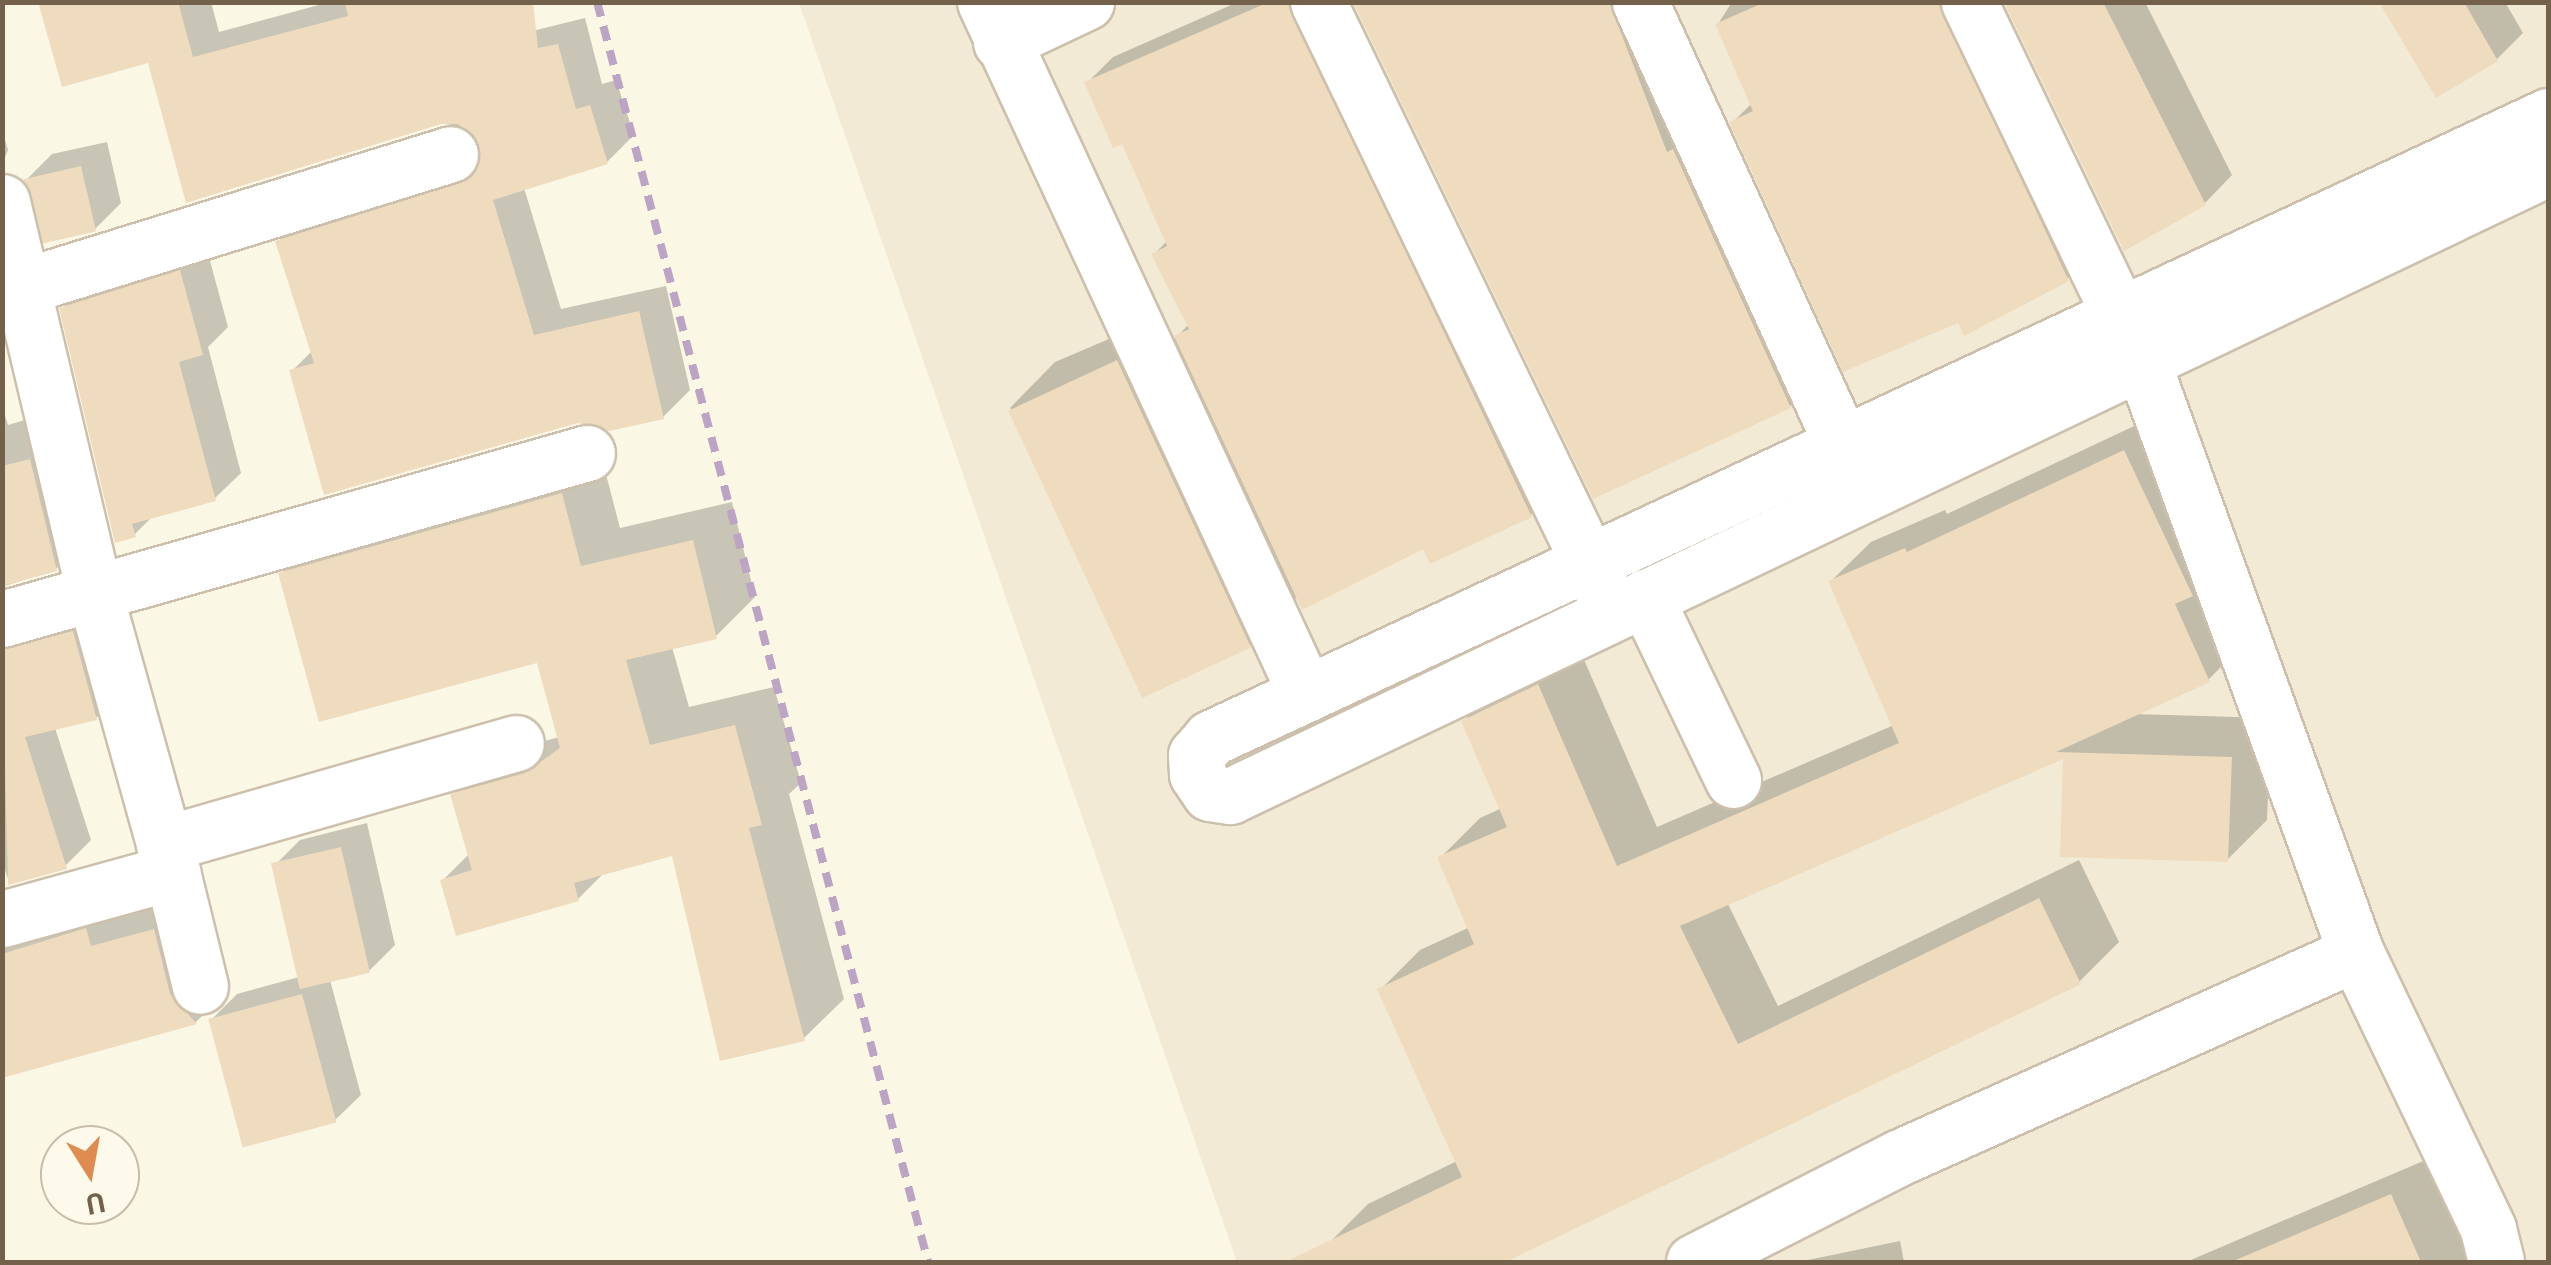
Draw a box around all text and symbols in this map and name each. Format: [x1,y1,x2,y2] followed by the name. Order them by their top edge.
[40,1125,140,1225] north arrow
[83,1185,108,1221] text: U

